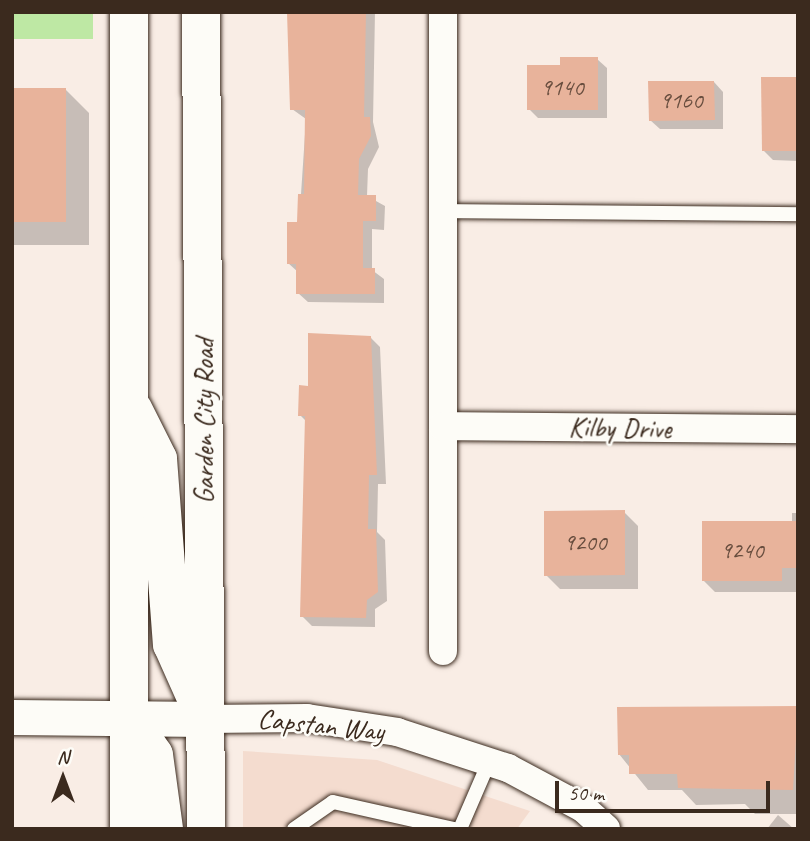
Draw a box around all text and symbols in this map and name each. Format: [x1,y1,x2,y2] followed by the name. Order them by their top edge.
[540,74,584,102] house number: 9140
[659,87,703,115] house number: 9160
[187,338,221,504] street label: Garden City Road
[568,410,672,446] street label: Kilby Drive
[563,529,607,557] house number: 9200
[720,537,764,565] house number: 9240
[256,702,386,748] street label: Capstan Way
[28,743,98,813] north arrow
[57,745,69,769] text: N
[558,768,773,812] scale bar
[568,780,604,806] text: 50 m

